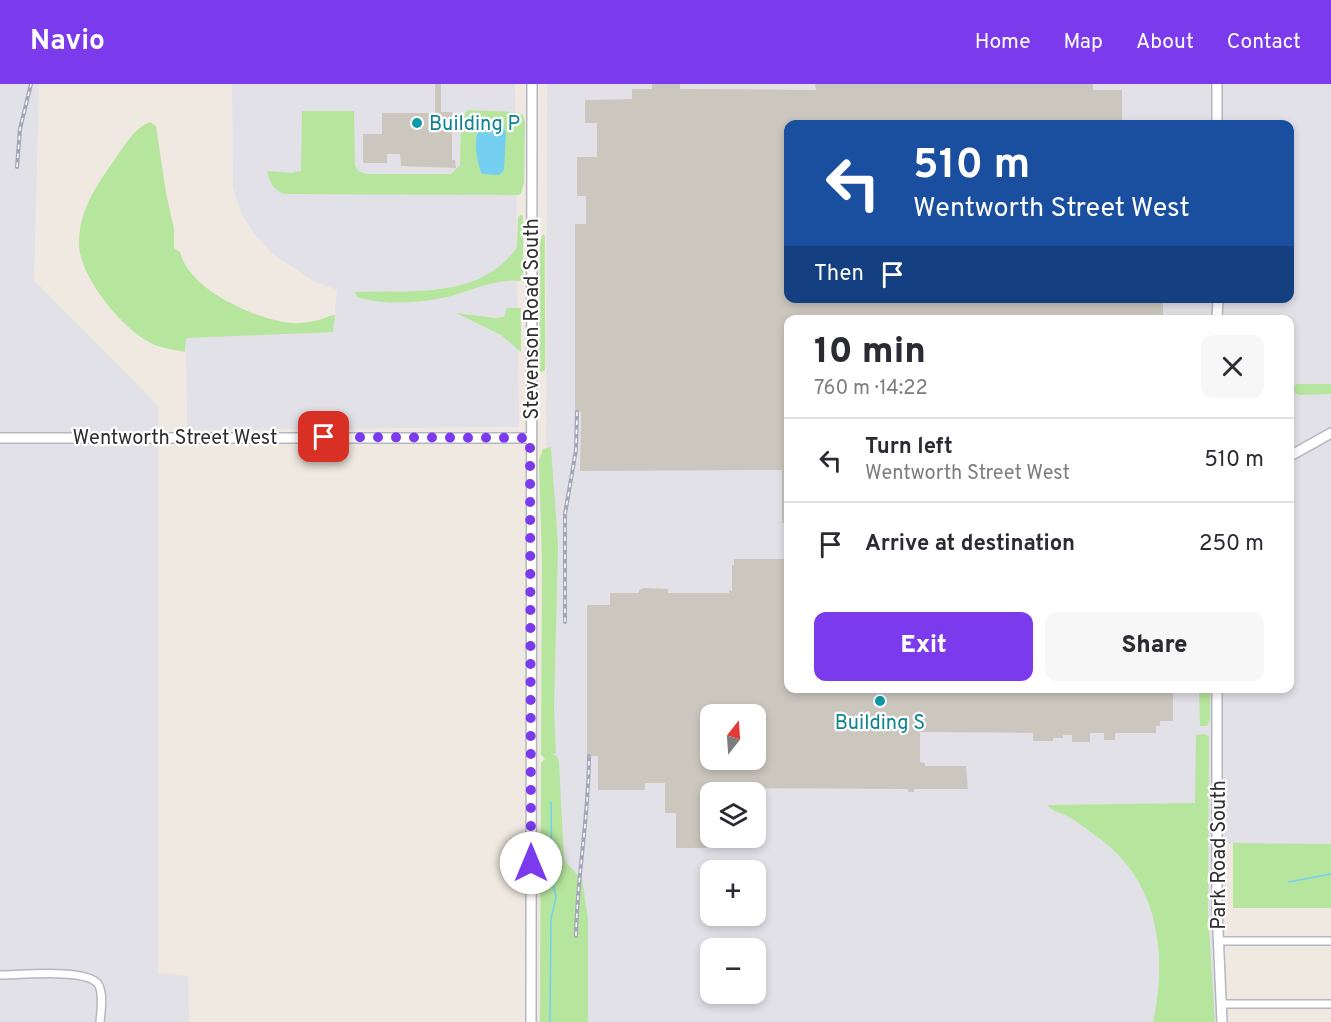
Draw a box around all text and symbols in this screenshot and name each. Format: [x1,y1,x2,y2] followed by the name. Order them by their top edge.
[30,24,105,60] text: Navio
[975,29,1031,56] text: Home
[1064,29,1103,56] text: Map
[1136,29,1194,56] text: About
[1227,29,1301,56] text: Contact
[429,112,520,138] place label: Building P
[410,116,424,130] marker: Building P
[913,140,1030,193] text: 510 m
[814,144,892,222] icon: left
[913,192,1190,226] text: Wentworth Street West
[520,218,546,420] street label: Stevenson Road South
[876,258,909,291] icon: arrive
[814,261,864,288] text: Then
[814,330,926,376] text: 10 min
[1201,335,1264,398] button: close
[814,376,928,402] text: 760 m · 14:22
[298,411,349,462] pin
[307,420,340,453] icon: arrive
[73,426,277,452] street label: Wentworth Street West
[865,434,953,461] text: Turn left
[814,444,847,477] icon: left
[1204,447,1264,474] text: 510 m
[865,461,1070,487] text: Wentworth Street West
[814,528,847,561] icon: arrive
[865,531,1075,558] text: Arrive at destination
[1199,531,1264,558] text: 250 m
[814,612,1033,681] button: Exit
[1045,612,1264,681] button: Share
[873,694,887,708] marker: Building S
[700,704,766,770] north arrow
[700,704,766,1004] map controls
[835,711,925,737] place label: Building S
[1207,780,1233,930] street label: Park Road South
[700,782,766,848] button: layers
[499,831,563,895] position arrow
[700,860,766,926] button: +
[700,938,766,1004] button: −

